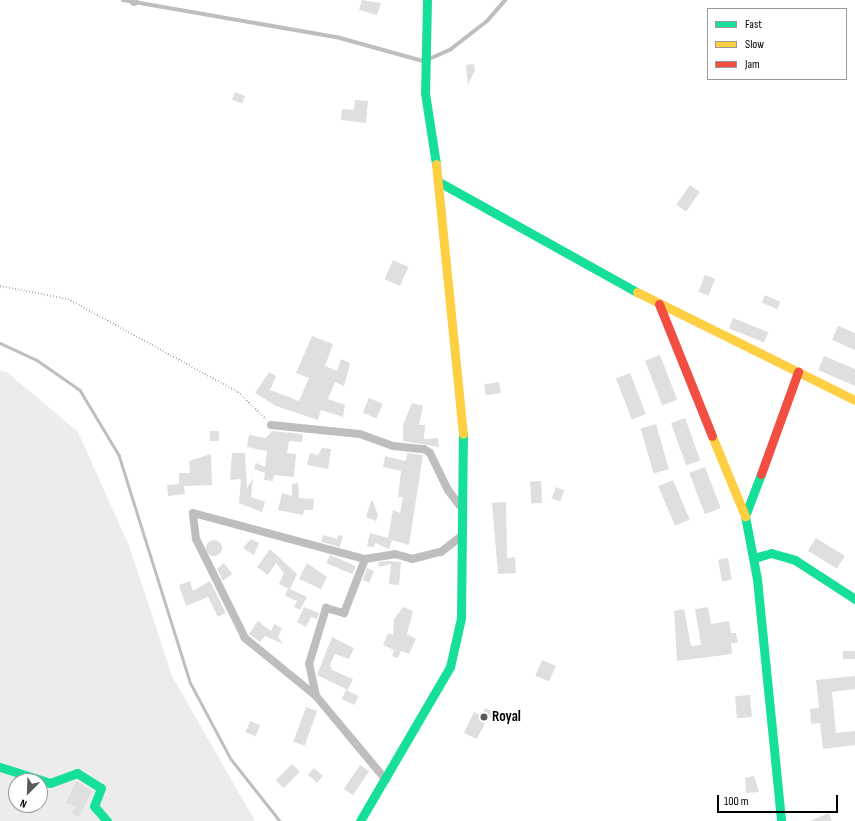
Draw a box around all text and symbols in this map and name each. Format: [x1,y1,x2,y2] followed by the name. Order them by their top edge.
[707,8,847,80] legend
[745,17,762,32] text: Fast
[745,37,764,52] text: Slow
[745,57,760,72] text: Jam
[492,708,521,726] place label: Royal
[479,712,489,722] marker: Royal
[8,773,48,813] north arrow
[719,787,840,813] scale bar
[724,794,749,809] text: 100 m
[18,796,29,811] text: N

